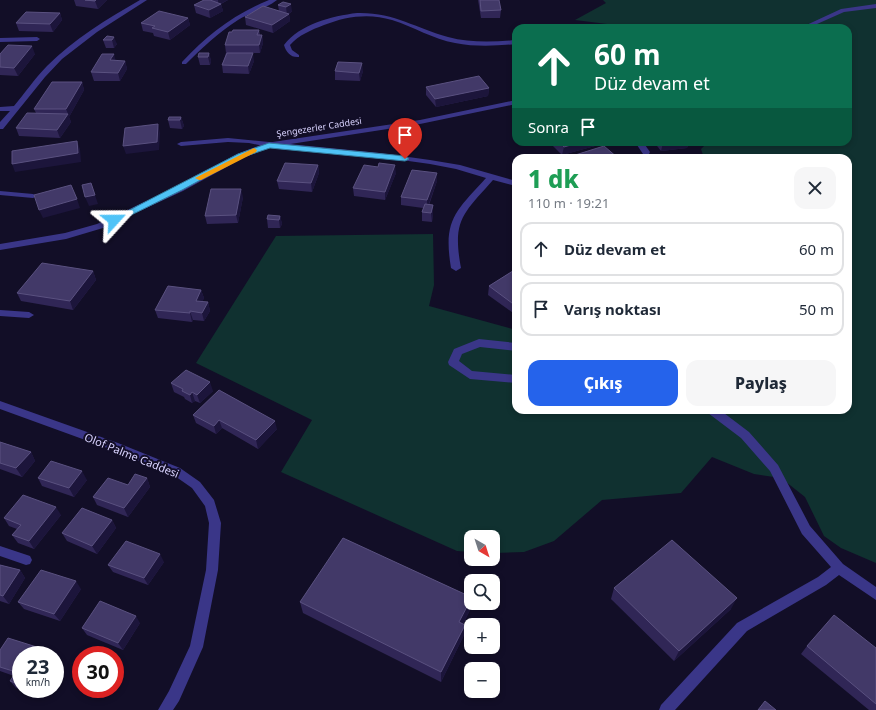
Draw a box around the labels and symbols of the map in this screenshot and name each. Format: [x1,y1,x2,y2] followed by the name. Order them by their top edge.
[275,114,363,140] street label: Şengezerler Caddesi
[388,118,422,159] pin
[93,199,135,241] position arrow
[82,429,182,481] street label: Olof Palme Caddesi
[464,530,500,566] north arrow
[72,646,124,698] speed limit sign: 30

